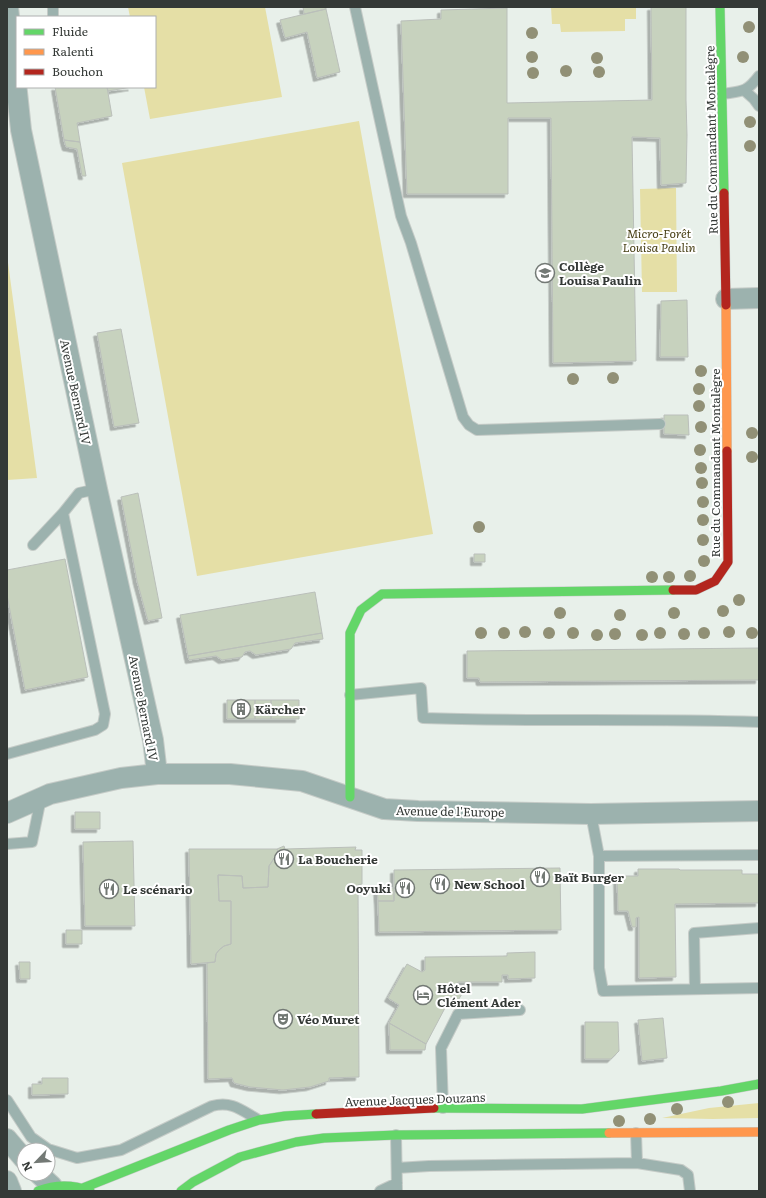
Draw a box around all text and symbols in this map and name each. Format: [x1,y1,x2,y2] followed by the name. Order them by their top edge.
[16,16,156,88] legend
[52,22,88,40] text: Fluide
[52,42,93,60] text: Ralenti
[700,45,722,235] street label: Rue du Commandant Montalègre
[52,62,103,80] text: Bouchon
[622,224,696,256] park label: Micro-Forêt Louisa Paulin
[559,257,642,289] place label: Collège Louisa Paulin
[534,262,556,284] school or university icon: Collège Louisa Paulin
[56,337,96,447] street label: Avenue Bernard IV
[706,369,724,557] street label: Rue du Commandant Montalègre
[125,653,163,763] street label: Avenue Bernard IV
[230,698,252,720] building icon: Kärcher
[255,700,306,718] place label: Kärcher
[396,801,504,821] street label: Avenue de l'Europe
[273,848,295,870] restaurant icon: La Boucherie
[298,850,378,868] place label: La Boucherie
[529,866,551,888] restaurant icon: Baït Burger
[554,868,624,886] place label: Baït Burger
[429,873,451,895] restaurant icon: New School
[454,875,525,893] place label: New School
[394,877,416,899] restaurant icon: Ooyuki
[98,878,120,900] restaurant icon: Le scénario
[346,879,392,897] place label: Ooyuki
[123,880,193,898] place label: Le scénario
[437,979,521,1011] place label: Hôtel Clément Ader
[412,984,434,1006] hotel icon: Hôtel Clément Ader
[272,1008,294,1030] theatre icon: Véo Muret
[297,1010,360,1028] place label: Véo Muret
[344,1088,486,1110] street label: Avenue Jacques Douzans
[16,1142,56,1182] north arrow
[17,1159,35,1174] text: N

